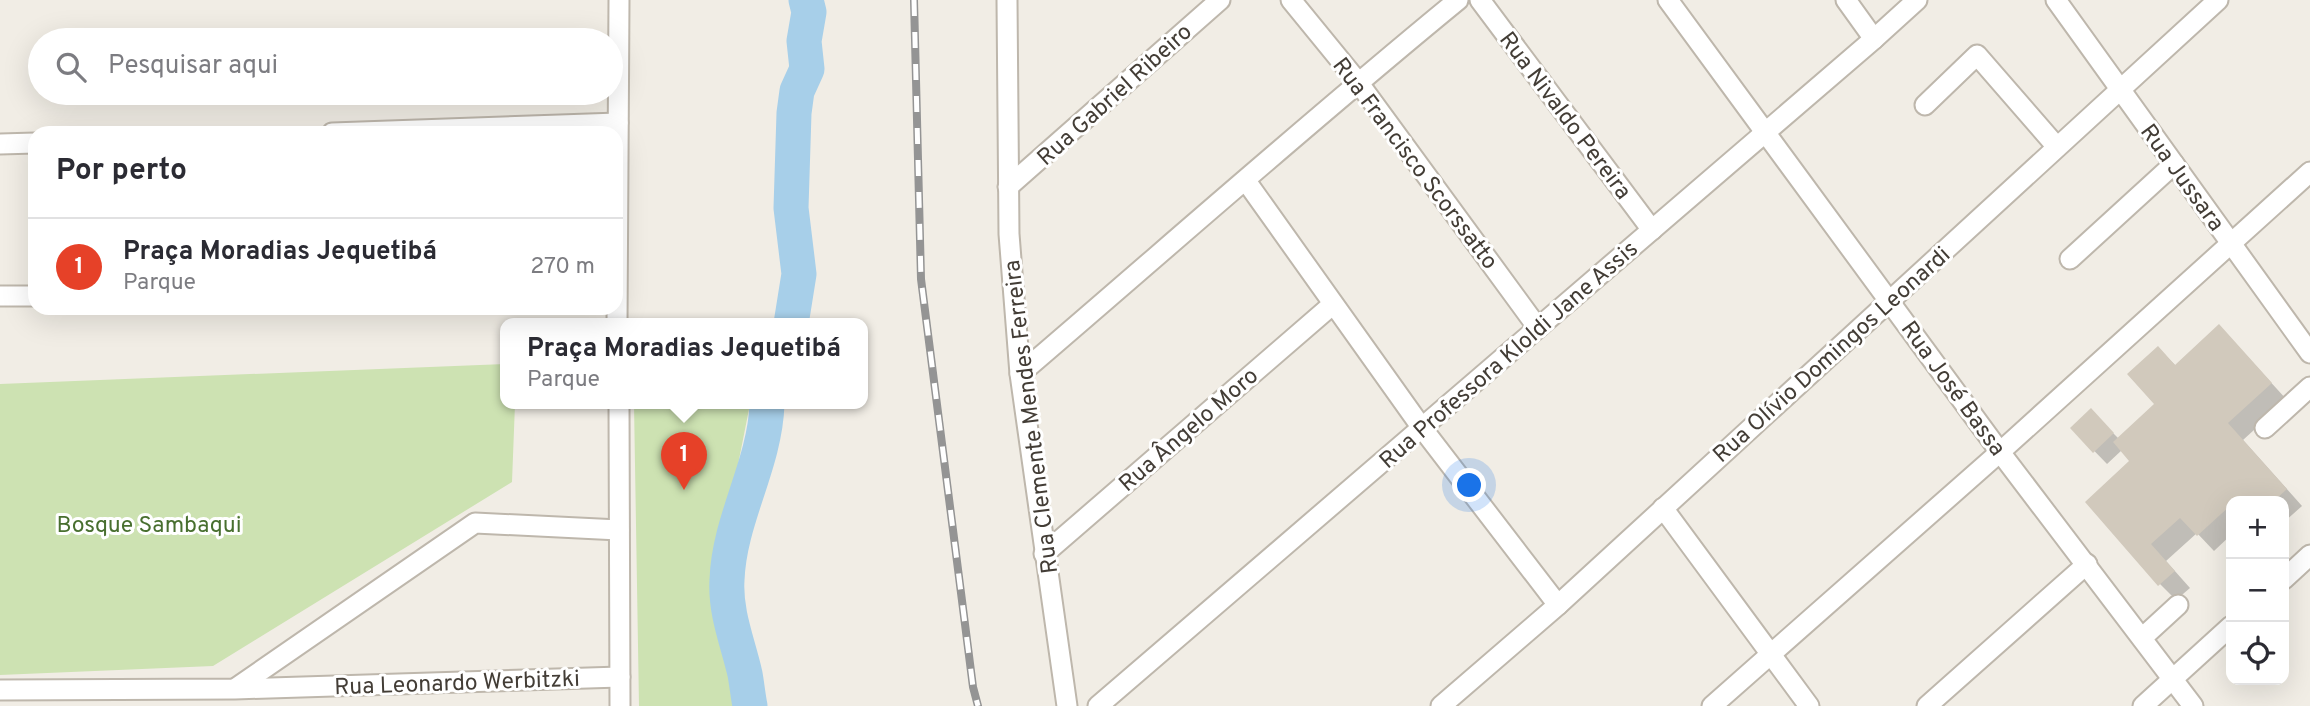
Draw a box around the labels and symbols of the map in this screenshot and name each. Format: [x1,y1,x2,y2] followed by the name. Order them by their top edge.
[1032,19,1199,173] street label: Rua Gabriel Ribeiro
[1491,27,1637,206] street label: Rua Nivaldo Pereira
[1325,53,1503,276] street label: Rua Francisco Scorssatto
[2132,119,2230,238] street label: Rua Jussara
[1374,236,1645,476] street label: Rua Professora Kloldi Jane Assis
[1708,242,1957,470] street label: Rua Olívio Domingos Leonardi
[999,258,1066,575] street label: Rua Clemente Mendes Ferreira
[1893,316,2011,463] street label: Rua José Bassa
[1113,362,1265,499] street label: Rua Ângelo Moro
[661,432,707,490] pin: 1
[1452,468,1486,502] your location
[56,512,242,541] park label: Bosque Sambaqui
[334,666,580,703] street label: Rua Leonardo Werbitzki

